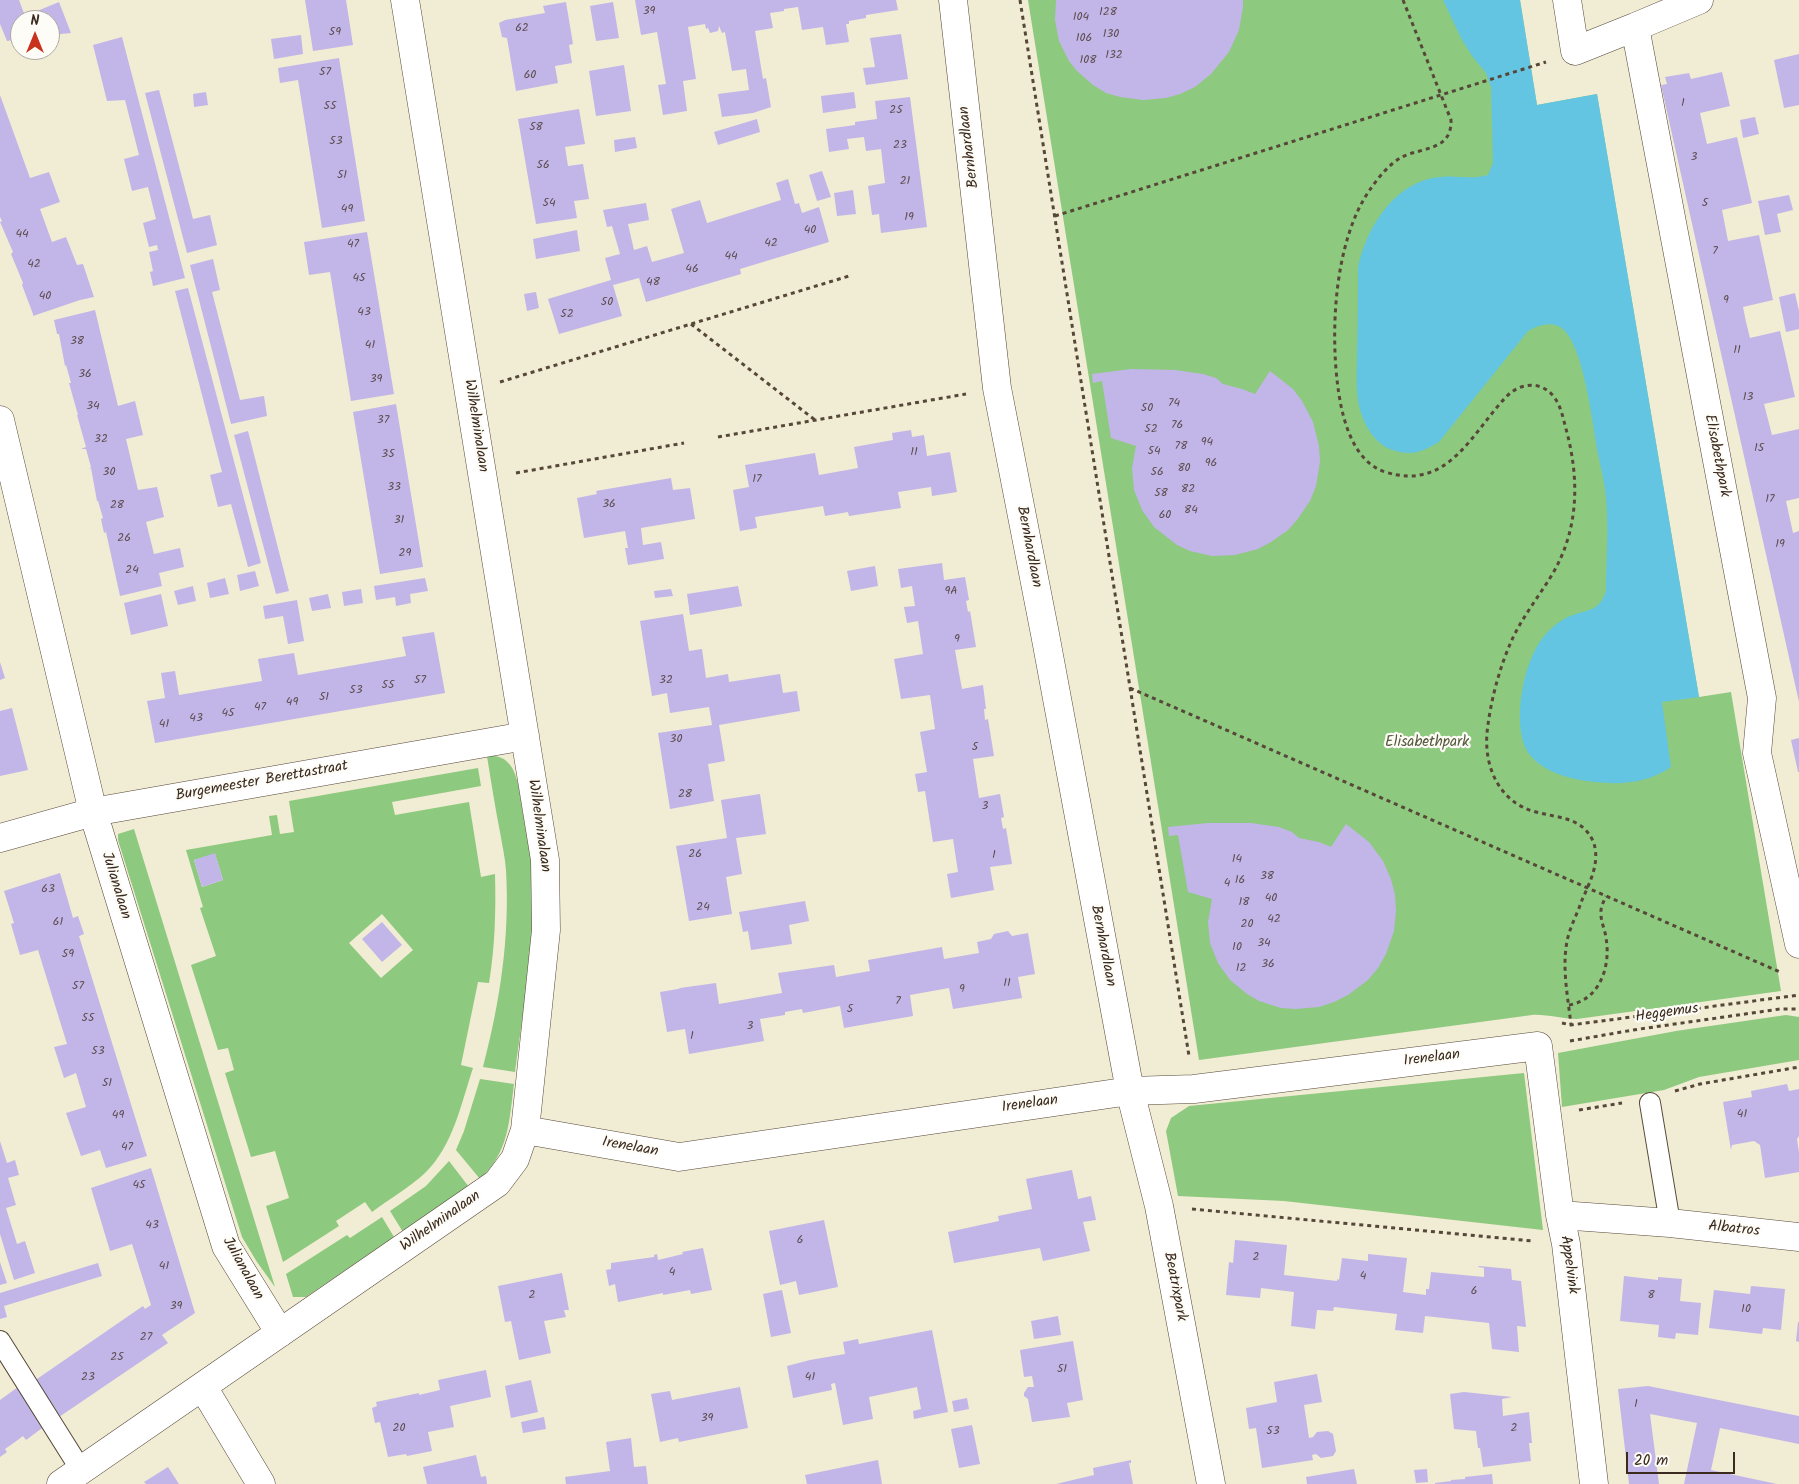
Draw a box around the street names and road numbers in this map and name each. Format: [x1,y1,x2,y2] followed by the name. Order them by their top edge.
[956,105,984,189] street label: Bernhardlaan
[459,378,491,474] street label: Wilhelminalaan
[1699,413,1733,499] street label: Elisabethpark
[1011,505,1045,589] street label: Bernhardlaan
[174,758,350,806] street label: Burgemeester Berettastraat
[523,778,553,874] street label: Wilhelminalaan
[96,850,134,922] street label: Julianalaan
[1085,904,1119,988] street label: Bernhardlaan
[1634,1001,1700,1027] street label: Heggemus
[1403,1047,1461,1071] street label: Irenelaan
[1001,1092,1059,1118] street label: Irenelaan
[600,1134,660,1162] street label: Irenelaan
[397,1188,485,1256] street label: Wilhelminalaan
[1707,1218,1761,1242] street label: Albatros
[217,1234,267,1304] street label: Julianalaan
[1555,1235,1581,1295] street label: Appelvink
[1158,1251,1190,1323] street label: Beatrixpark

